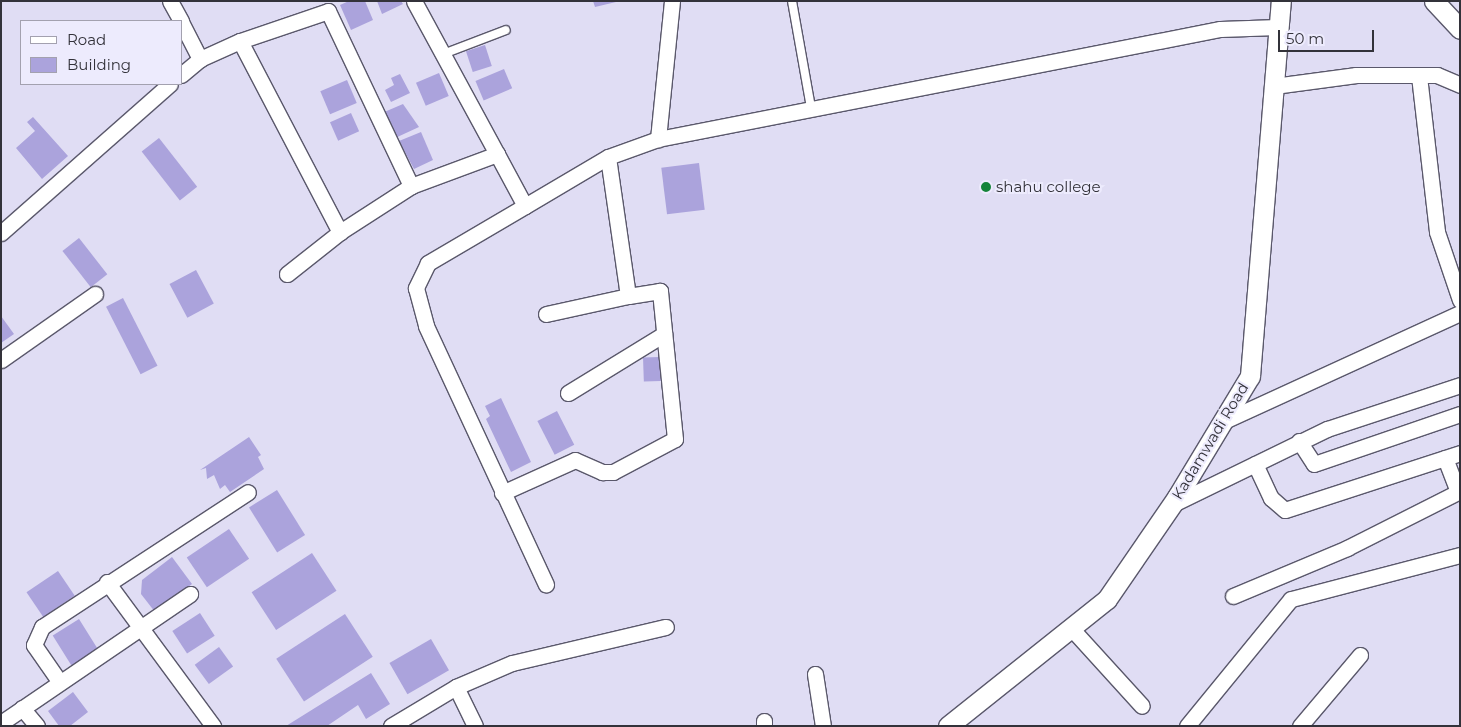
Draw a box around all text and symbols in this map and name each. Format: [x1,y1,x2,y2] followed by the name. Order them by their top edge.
[20,20,182,85] legend
[1281,20,1377,52] scale bar
[1286,29,1324,48] text: 50 m
[67,30,106,49] text: Road
[67,55,131,74] text: Building
[996,178,1101,196] place label: shahu college
[980,181,992,193] marker: shahu college
[1168,379,1252,503] street label: Kadamwadi Road

